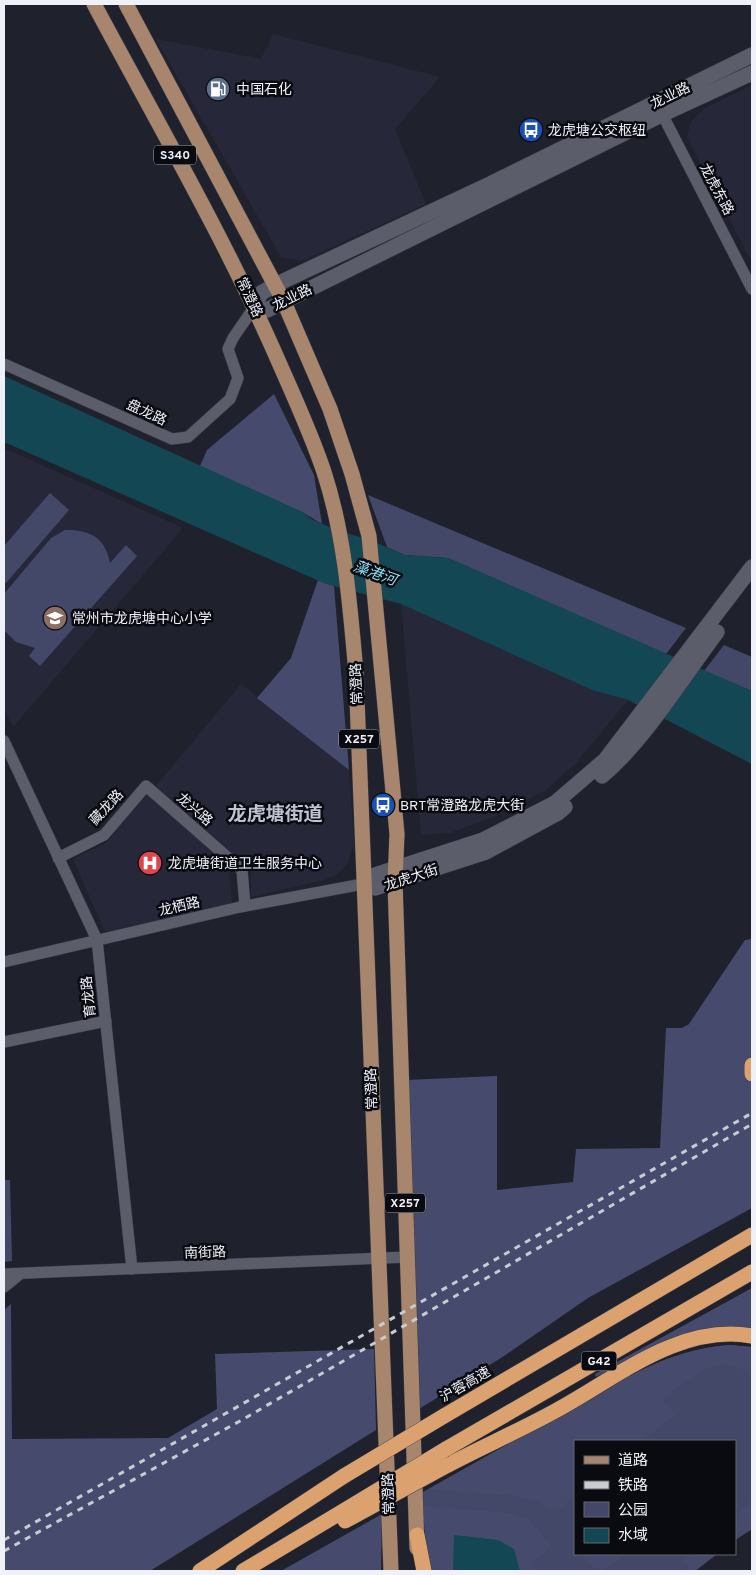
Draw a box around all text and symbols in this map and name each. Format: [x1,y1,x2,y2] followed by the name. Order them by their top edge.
[205,76,231,102] fuel station icon: 中国石化
[648,79,693,113] street label: 龙业路
[236,81,292,99] place label: 中国石化
[518,117,544,143] bus stop icon: 龙虎塘公交枢纽
[548,122,646,140] place label: 龙虎塘公交枢纽
[154,146,196,164] road number: S340
[695,161,737,218] street label: 龙虎东路
[232,275,265,320] street label: 常澄路
[270,281,315,315] street label: 龙业路
[124,396,169,430] street label: 盘龙路
[350,558,402,592] water label: 藻港河
[42,605,68,631] school or university icon: 常州市龙虎塘中心小学
[72,610,212,628] place label: 常州市龙虎塘中心小学
[348,663,367,705] street label: 常澄路
[339,730,379,749] road number: X257
[86,786,128,829] street label: 藏龙路
[173,789,216,830] street label: 龙兴路
[370,792,396,818] bus stop icon: BRT常澄路龙虎大街
[400,797,524,815] place label: BRT常澄路龙虎大街
[227,803,323,827] district label: 龙虎塘街道
[137,850,163,876] hospital icon: 龙虎塘街道卫生服务中心
[168,855,322,873] place label: 龙虎塘街道卫生服务中心
[382,861,441,895] street label: 龙虎大街
[157,893,202,920] street label: 龙栖路
[78,975,100,1019] street label: 育龙路
[363,1068,382,1110] street label: 常澄路
[385,1194,425,1212] road number: X257
[184,1244,226,1263] street label: 南街路
[582,1352,616,1370] road number: G42
[437,1364,494,1407] street label: 沪蓉高速
[574,1440,736,1555] legend
[618,1452,648,1471] text: 道路
[380,1473,399,1515] street label: 常澄路
[618,1477,648,1496] text: 铁路
[618,1502,648,1521] text: 公园
[618,1527,648,1546] text: 水域

